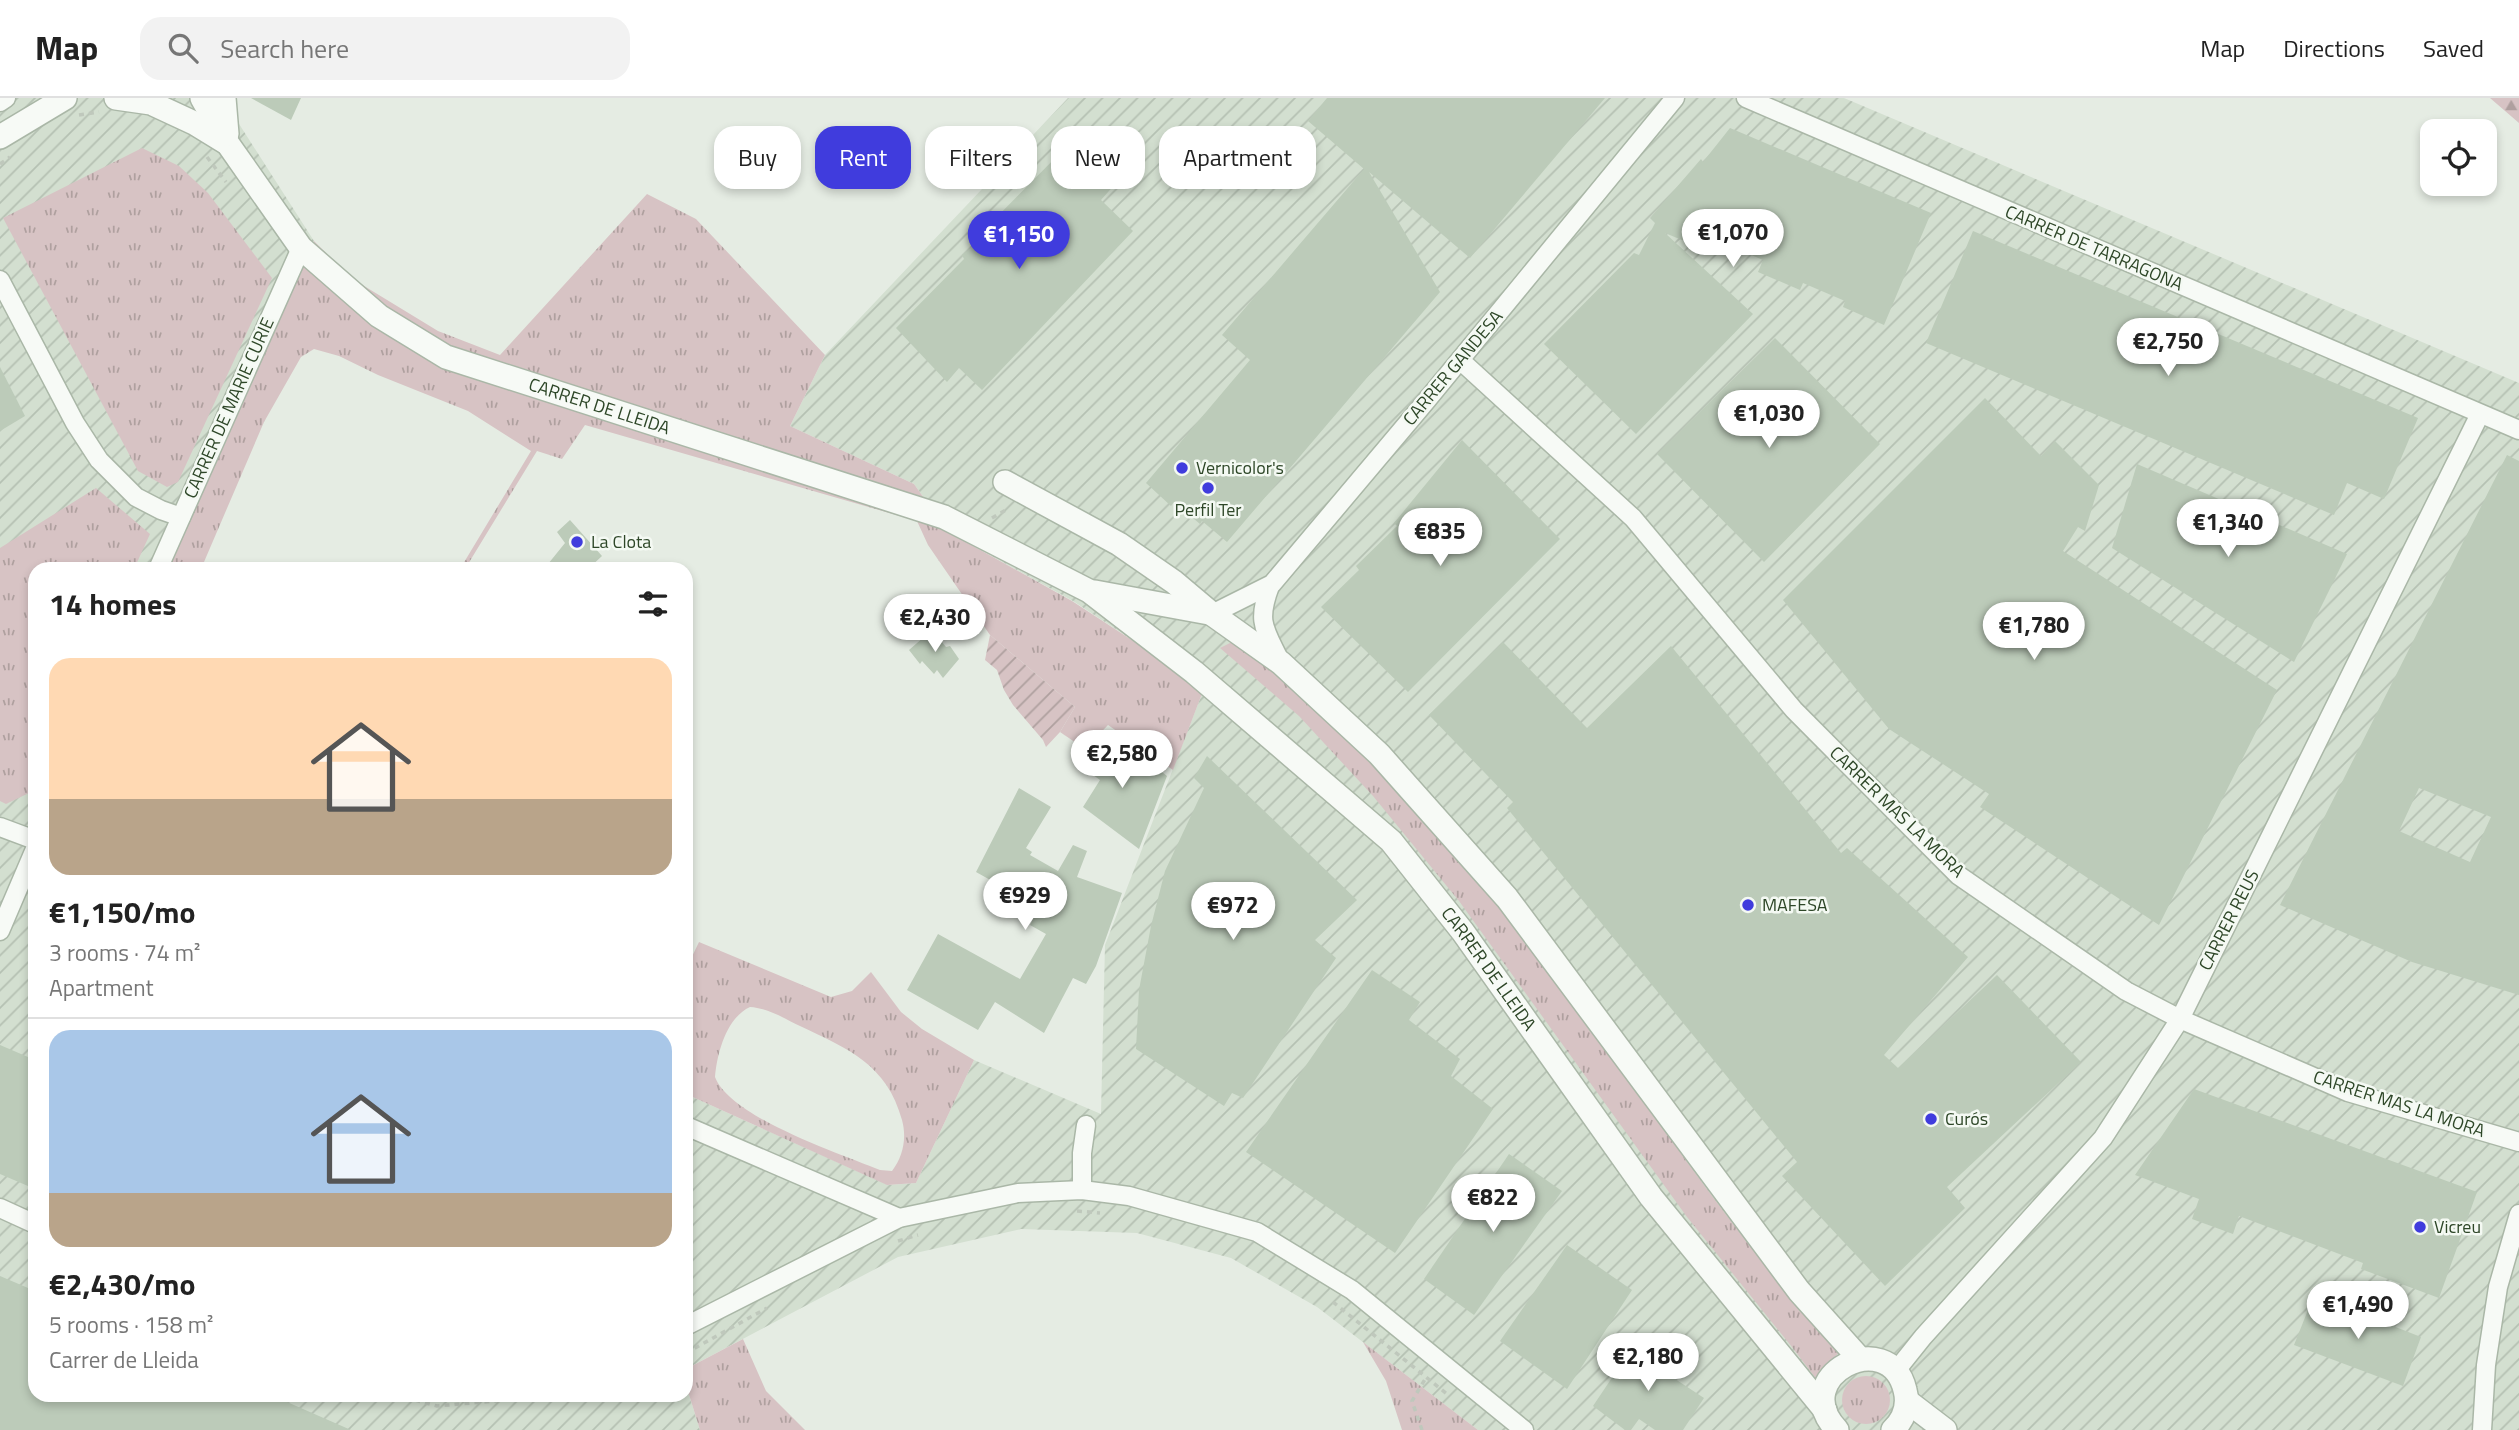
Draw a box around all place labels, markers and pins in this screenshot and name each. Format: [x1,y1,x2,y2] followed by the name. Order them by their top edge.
[1676,209,1790,269] pin: €1,070
[962,212,1076,271] pin: €1,150
[2111,318,2225,378] pin: €2,750
[1712,390,1826,450] pin: €1,030
[1196,454,1284,481] place label: Vernicolor's
[1174,460,1190,476] marker: Vernicolor's
[1200,480,1216,496] marker: Perfil Ter
[1174,496,1242,523] place label: Perfil Ter
[2171,500,2285,559] pin: €1,340
[1399,508,1481,568] pin: €835
[591,528,651,555] place label: La Clota
[569,534,585,550] marker: La Clota
[878,594,992,654] pin: €2,430
[1977,602,2091,662] pin: €1,780
[1065,730,1179,790] pin: €2,580
[984,872,1066,932] pin: €929
[1192,882,1274,942] pin: €972
[1762,891,1828,918] place label: MAFESA
[1740,897,1756,913] marker: MAFESA
[1945,1105,1988,1132] place label: Curós
[1923,1111,1939,1127] marker: Curós
[1452,1174,1534,1234] pin: €822
[2434,1213,2481,1240] place label: Vicreu
[2412,1219,2428,1235] marker: Vicreu
[2301,1282,2415,1341] pin: €1,490
[1591,1334,1705,1393] pin: €2,180

